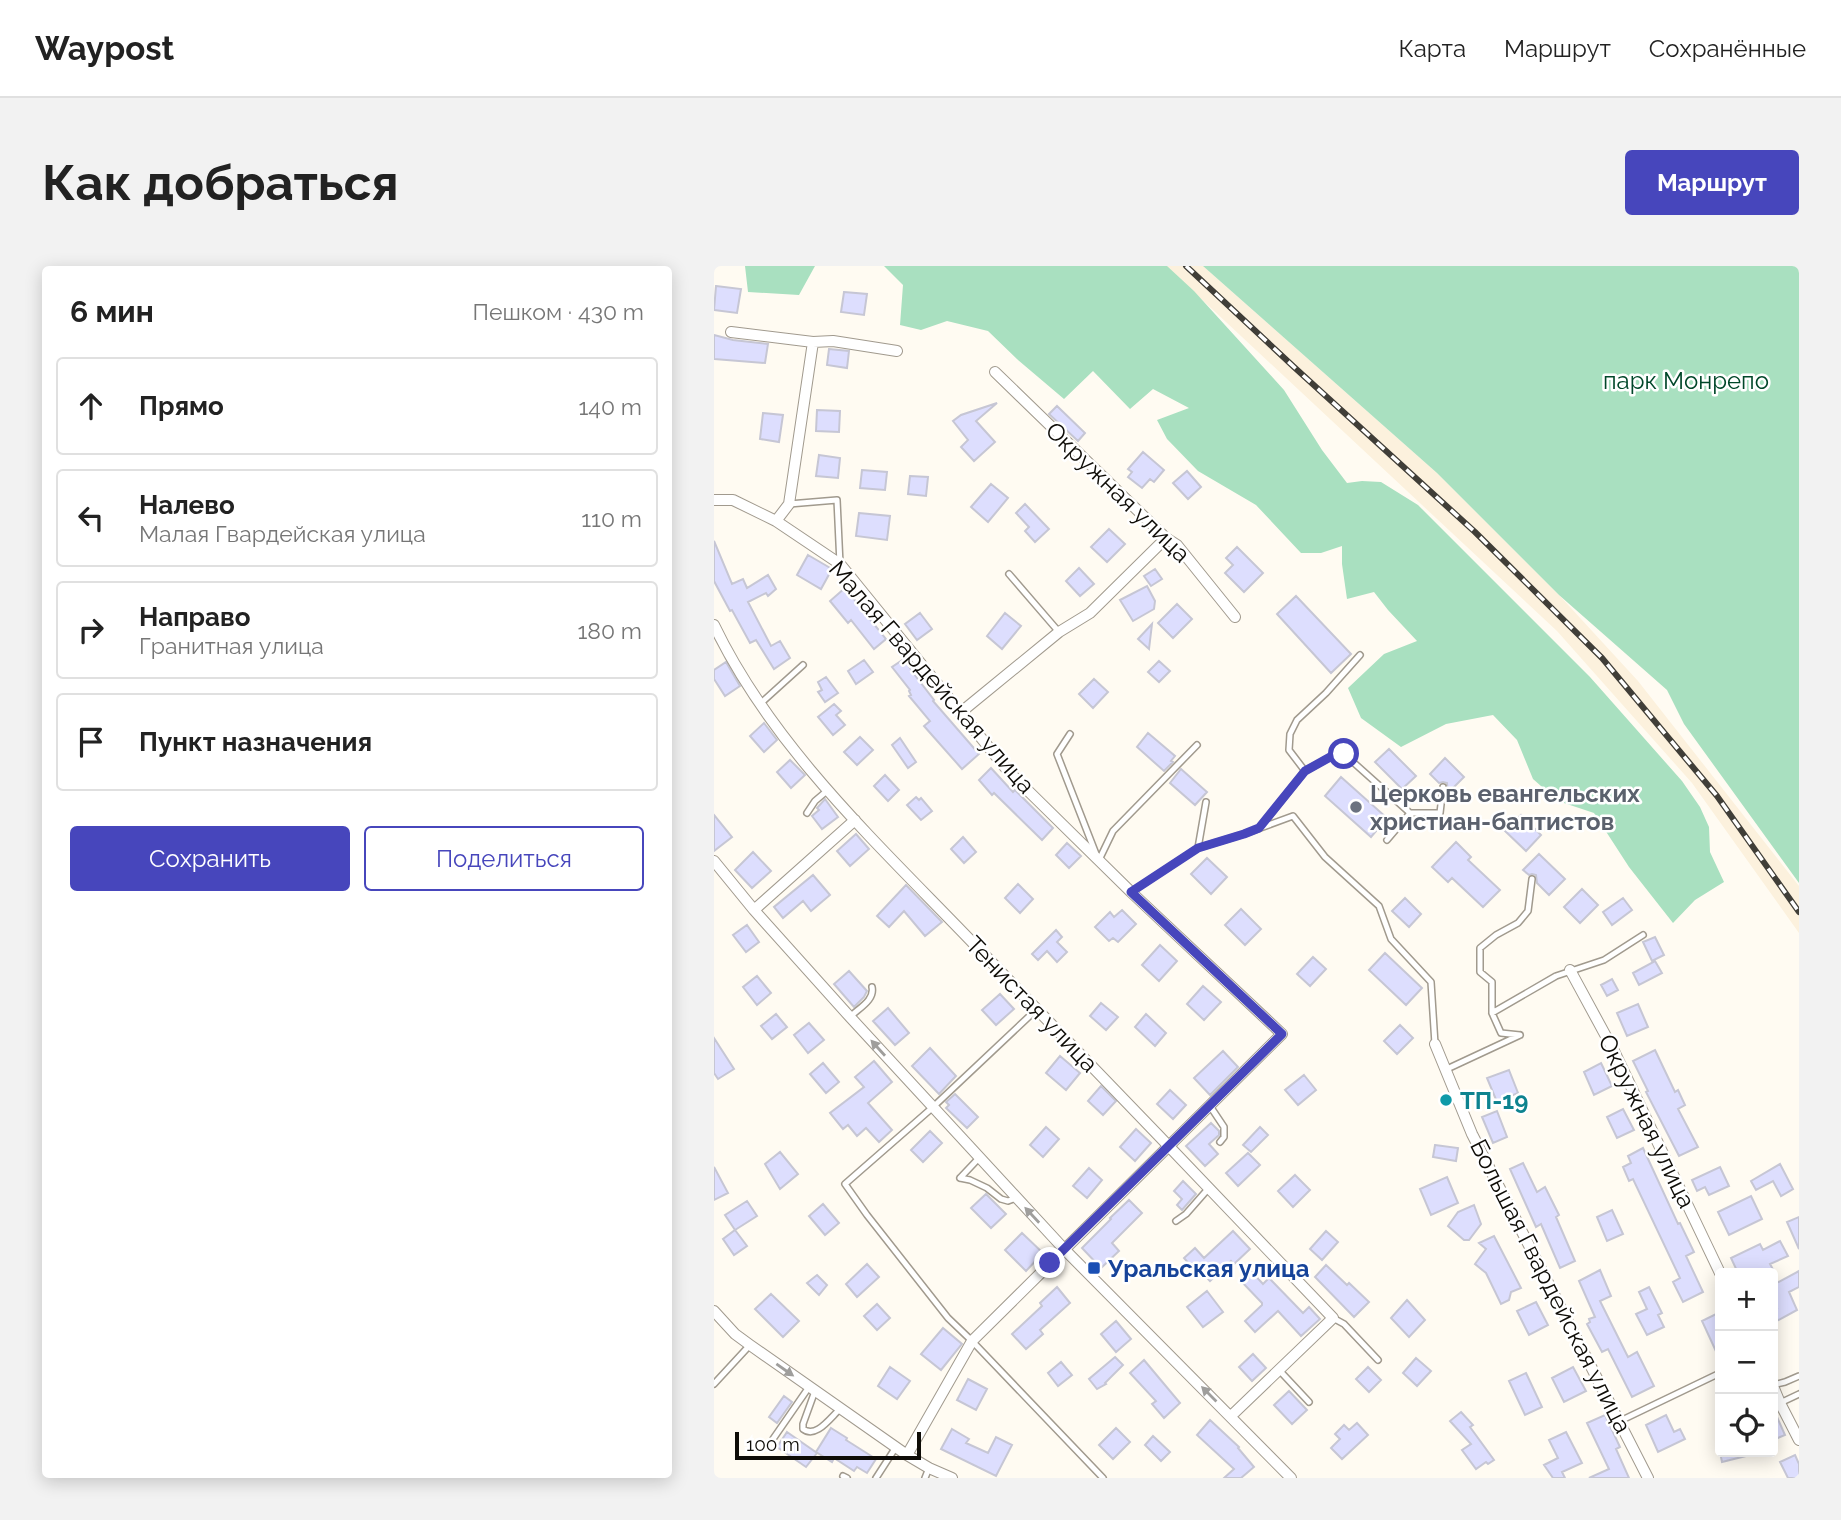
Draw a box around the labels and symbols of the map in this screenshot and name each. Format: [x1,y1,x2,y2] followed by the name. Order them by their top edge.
[1603,366,1769,395] park label: парк Монрепо
[1040,416,1196,568] street label: Окружная улица
[823,555,1041,799] street label: Малая Гвардейская улица
[1328,738,1359,769] route start
[1370,779,1640,836] place label: Церковь евангельских христиан-баптистов
[1348,799,1364,815] marker: Церковь евангельских христиан-баптистов
[960,930,1104,1078] street label: Тенистая улица
[1592,1029,1702,1213] street label: Окружная улица
[870,1039,886,1057] one-way arrow
[1460,1086,1528,1115] place label: ТП-19
[1438,1092,1454,1108] marker: ТП-19
[1464,1134,1638,1438] street label: Большая Гвардейская улица
[1024,1206,1040,1224] one-way arrow
[1034,1247,1065,1278] route end
[1107,1254,1310,1283] place label: Уральская улица
[1086,1260,1102,1276] marker: Уральская улица
[776,1363,794,1377] one-way arrow
[1200,1386,1217,1403] one-way arrow
[735,1429,920,1461] scale bar

